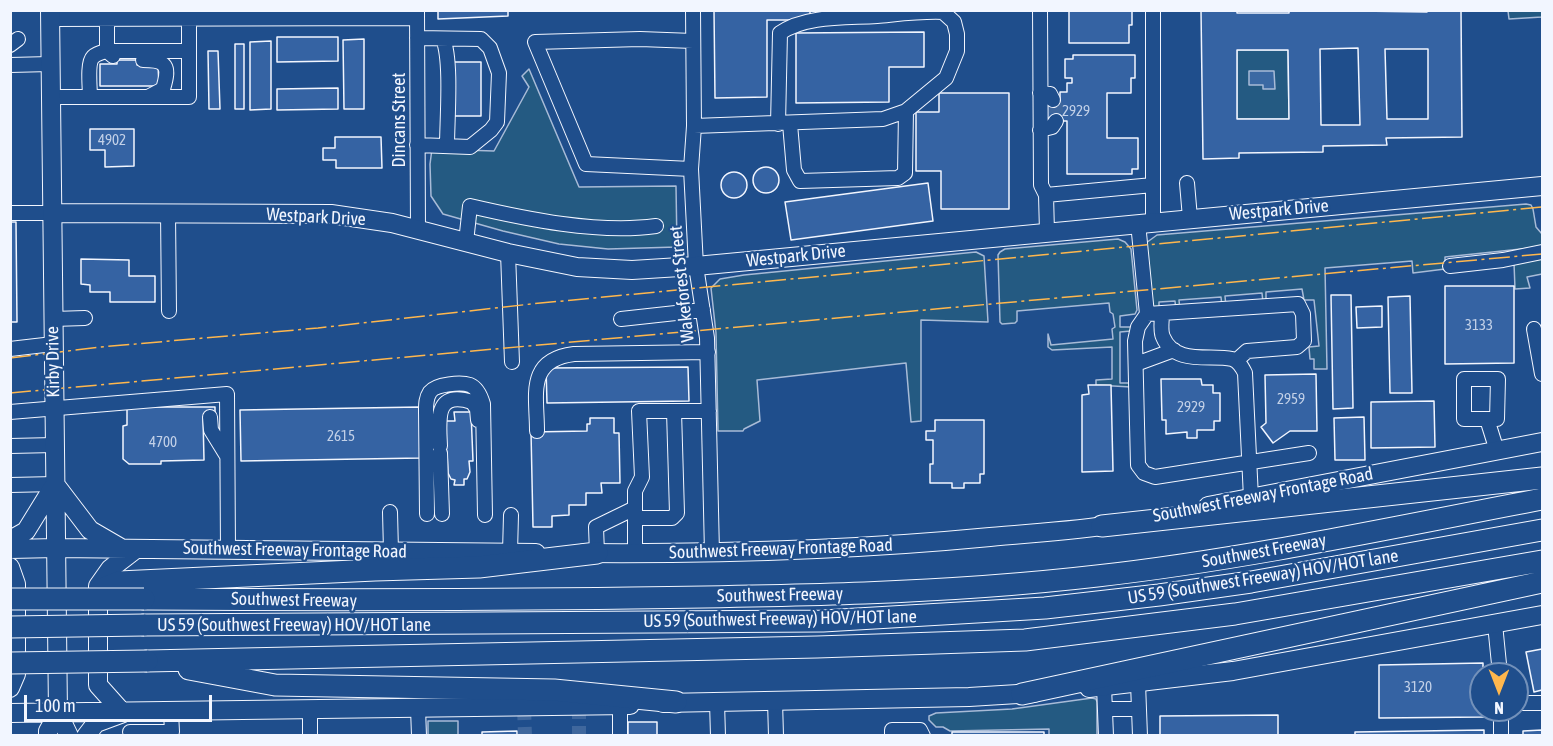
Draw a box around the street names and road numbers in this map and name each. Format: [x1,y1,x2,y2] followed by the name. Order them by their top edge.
[388,72,410,168] street label: Dincans Street
[1228,195,1330,225] street label: Westpark Drive
[266,204,366,230] street label: Westpark Drive
[665,225,699,343] street label: Wakeforest Street
[745,240,847,272] street label: Westpark Drive
[42,326,64,398] street label: Kirby Drive
[1151,463,1375,527] street label: Southwest Freeway Frontage Road
[1200,529,1328,573] street label: Southwest Freeway
[669,534,893,564] street label: Southwest Freeway Frontage Road
[183,537,407,563] street label: Southwest Freeway Frontage Road
[1126,545,1400,609] street label: US 59 (Southwest Freeway) HOV/HOT lane
[717,583,843,607] street label: Southwest Freeway
[231,588,357,612] street label: Southwest Freeway
[643,606,917,632] street label: US 59 (Southwest Freeway) HOV/HOT lane
[157,614,431,636] street label: US 59 (Southwest Freeway) HOV/HOT lane

